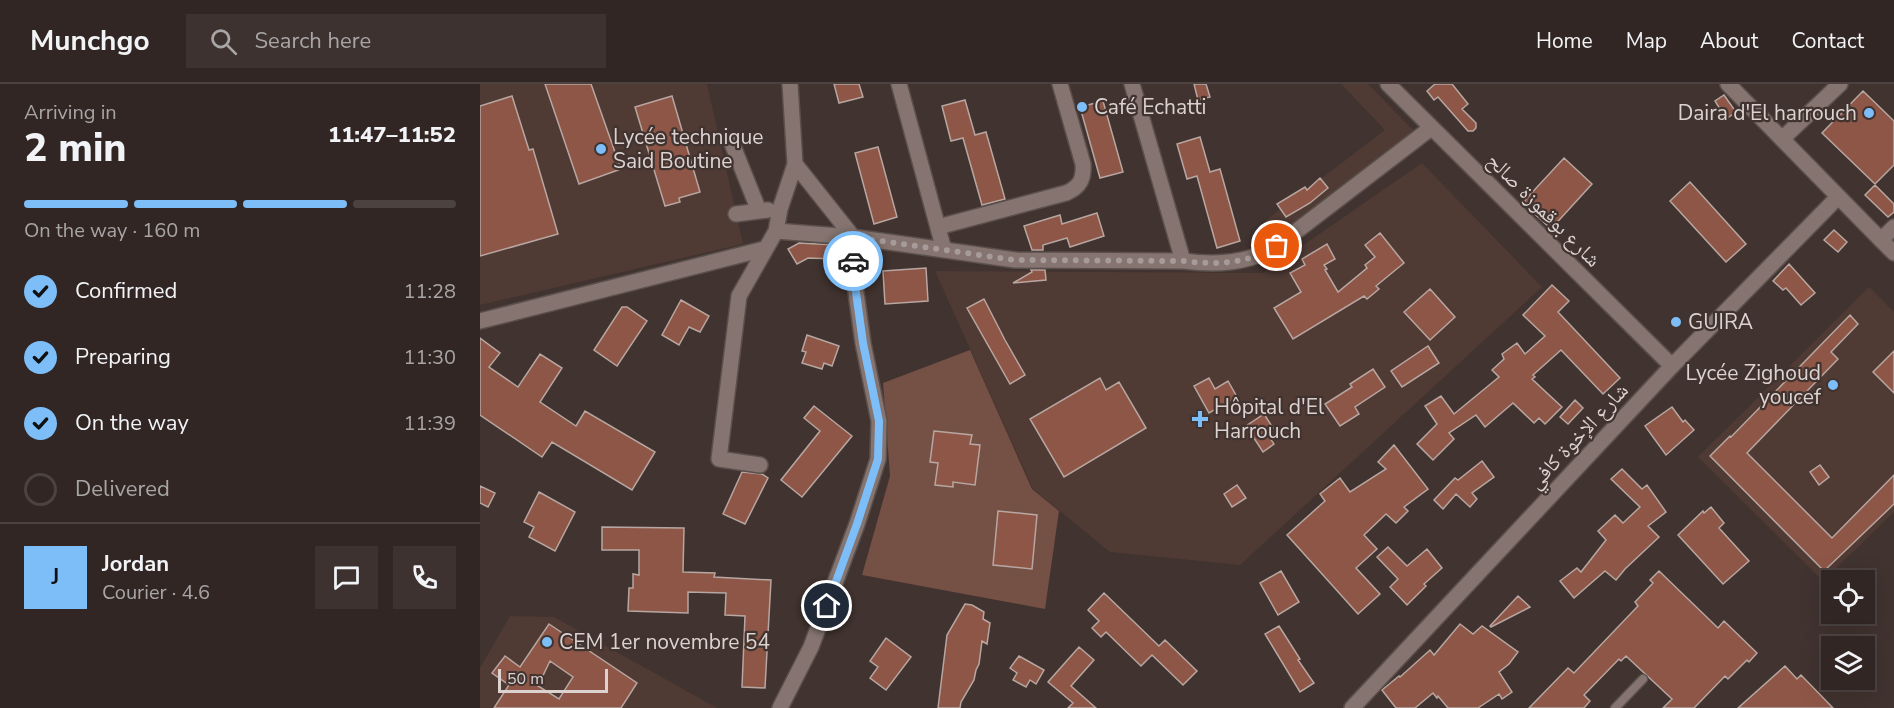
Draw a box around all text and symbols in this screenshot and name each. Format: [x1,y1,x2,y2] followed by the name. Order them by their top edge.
[186,14,606,68] search box
[30,22,150,60] text: Munchgo
[207,25,240,58] icon: search
[255,26,371,56] text: Search here
[1536,27,1593,55] text: Home
[1626,27,1667,55] text: Map
[1700,27,1758,55] text: About
[1791,27,1864,55] text: Contact
[1094,93,1206,121] place label: Café Echatti
[24,99,117,126] text: Arriving in
[1678,99,1857,127] place label: Daira d'El harrouch
[1075,100,1089,114] marker: Café Echatti
[1862,106,1876,120] marker: Daira d'El harrouch
[328,120,456,150] text: 11:47–11:52
[24,122,127,175] text: 2 min
[613,123,763,175] place label: Lycée technique Said Boutine
[594,142,608,156] marker: Lycée technique Said Boutine
[1481,147,1607,273] street label: شارع بوقموزة صالح
[24,217,200,244] text: On the way · 160 m
[1251,220,1302,271] pin
[1260,229,1293,262] icon: bag
[823,231,883,291] courier
[837,245,870,278] icon: car
[24,275,57,308] icon: check
[75,276,177,306] text: Confirmed
[403,278,456,305] text: 11:28
[1688,308,1753,336] place label: GUIRA
[1669,315,1683,329] marker: GUIRA
[24,341,57,374] icon: check
[75,342,171,372] text: Preparing
[403,344,456,371] text: 11:30
[1685,359,1822,411] place label: Lycée Zighoud youcef
[1522,377,1636,497] street label: شارع الإخوة كافي
[1826,378,1840,392] marker: Lycée Zighoud youcef
[1214,393,1325,445] place label: Hôpital d'El Harrouch
[24,407,57,440] icon: check
[75,408,189,438] text: On the way
[403,410,456,437] text: 11:39
[1191,410,1209,428] marker: Hôpital d'El Harrouch
[75,474,170,504] text: Delivered
[315,546,378,609] button: chat
[393,546,456,609] button: phone
[102,549,169,579] text: Jordan
[52,562,59,592] text: J
[1821,570,1875,690] map controls
[1821,570,1875,624] button: locate
[102,579,210,606] text: Courier · 4.6
[801,580,852,631] pin
[810,589,843,622] icon: home
[559,628,770,656] place label: CEM 1er novembre 54
[540,635,554,649] marker: CEM 1er novembre 54
[1821,636,1875,690] button: layers
[498,666,608,694] scale bar
[507,668,544,690] text: 50 m

